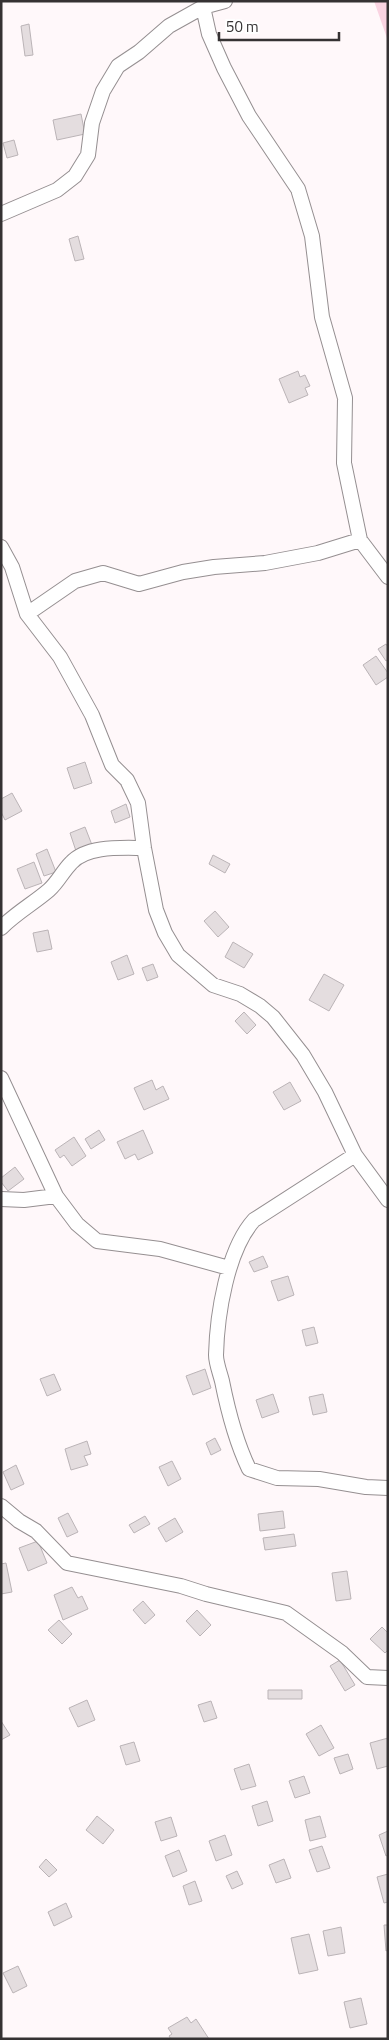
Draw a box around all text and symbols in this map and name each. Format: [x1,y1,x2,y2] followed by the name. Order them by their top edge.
[219,10,339,42] scale bar
[226,15,259,38] text: 50 m

